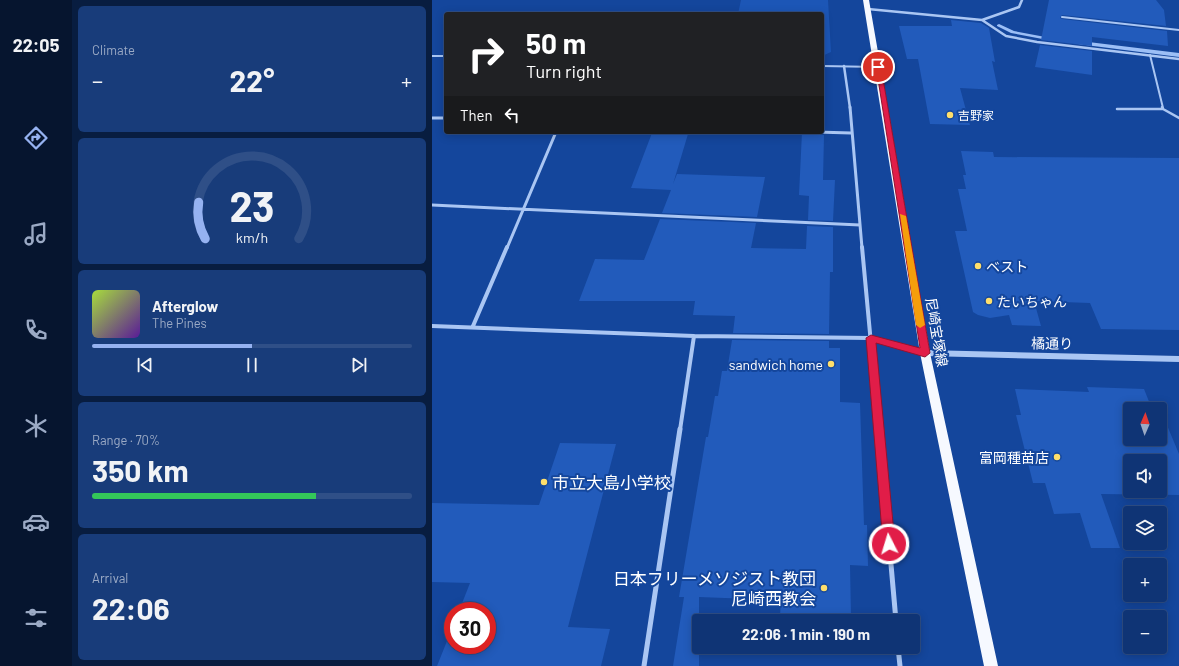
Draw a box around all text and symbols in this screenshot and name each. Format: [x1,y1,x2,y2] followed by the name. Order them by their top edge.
[526,26,586,60] text: 50 m
[460,28,512,80] icon: right
[13,34,59,56] text: 22:05
[92,42,135,58] text: Climate
[861,50,895,84] pin
[867,56,889,78] icon: arrive
[526,60,602,82] text: Turn right
[230,62,274,98] text: 22°
[92,67,103,93] text: −
[401,67,412,93] text: +
[501,104,523,126] icon: left
[460,106,493,124] text: Then
[958,108,994,122] place label: 吉野家
[945,110,955,120] marker: 吉野家
[22,124,50,152] icon: directions
[229,180,275,230] text: 23
[22,220,50,248] icon: music
[236,229,268,246] text: km/h
[986,258,1028,275] place label: ベスト
[973,261,983,271] marker: ベスト
[997,293,1067,310] place label: たいちゃん
[923,296,951,368] street label: 尼崎宝塚線
[984,296,994,306] marker: たいちゃん
[152,297,218,315] text: Afterglow
[152,315,207,331] text: The Pines
[22,316,50,344] icon: phone
[1031,334,1073,352] street label: 橘通り
[134,354,156,376] icon: previous
[241,354,263,376] icon: pause
[348,354,370,376] icon: next
[729,356,823,373] place label: sandwich home
[826,359,836,369] marker: sandwich home
[1123,402,1167,446] north arrow
[1123,402,1167,654] map controls
[22,412,50,440] icon: climate
[92,432,160,448] text: Range · 70%
[979,449,1049,466] place label: 富岡種苗店
[92,452,189,488] text: 350 km
[1052,452,1062,462] marker: 富岡種苗店
[1123,454,1167,498] button: sound
[552,472,671,492] place label: 市立大島小学校
[539,477,549,487] marker: 市立大島小学校
[1123,506,1167,550] button: layers
[22,508,50,536] icon: car
[868,523,910,565] position arrow
[1123,558,1167,602] button: +
[613,568,816,608] place label: 日本フリーメソジスト教団 尼崎西教会
[92,570,128,586] text: Arrival
[819,583,829,593] marker: 日本フリーメソジスト教団 尼崎西教会
[92,590,170,626] text: 22:06
[444,602,496,654] speed limit sign: 30
[22,604,50,632] icon: filters
[1123,610,1167,654] button: −
[742,625,870,643] text: 22:06 · 1 min · 190 m

